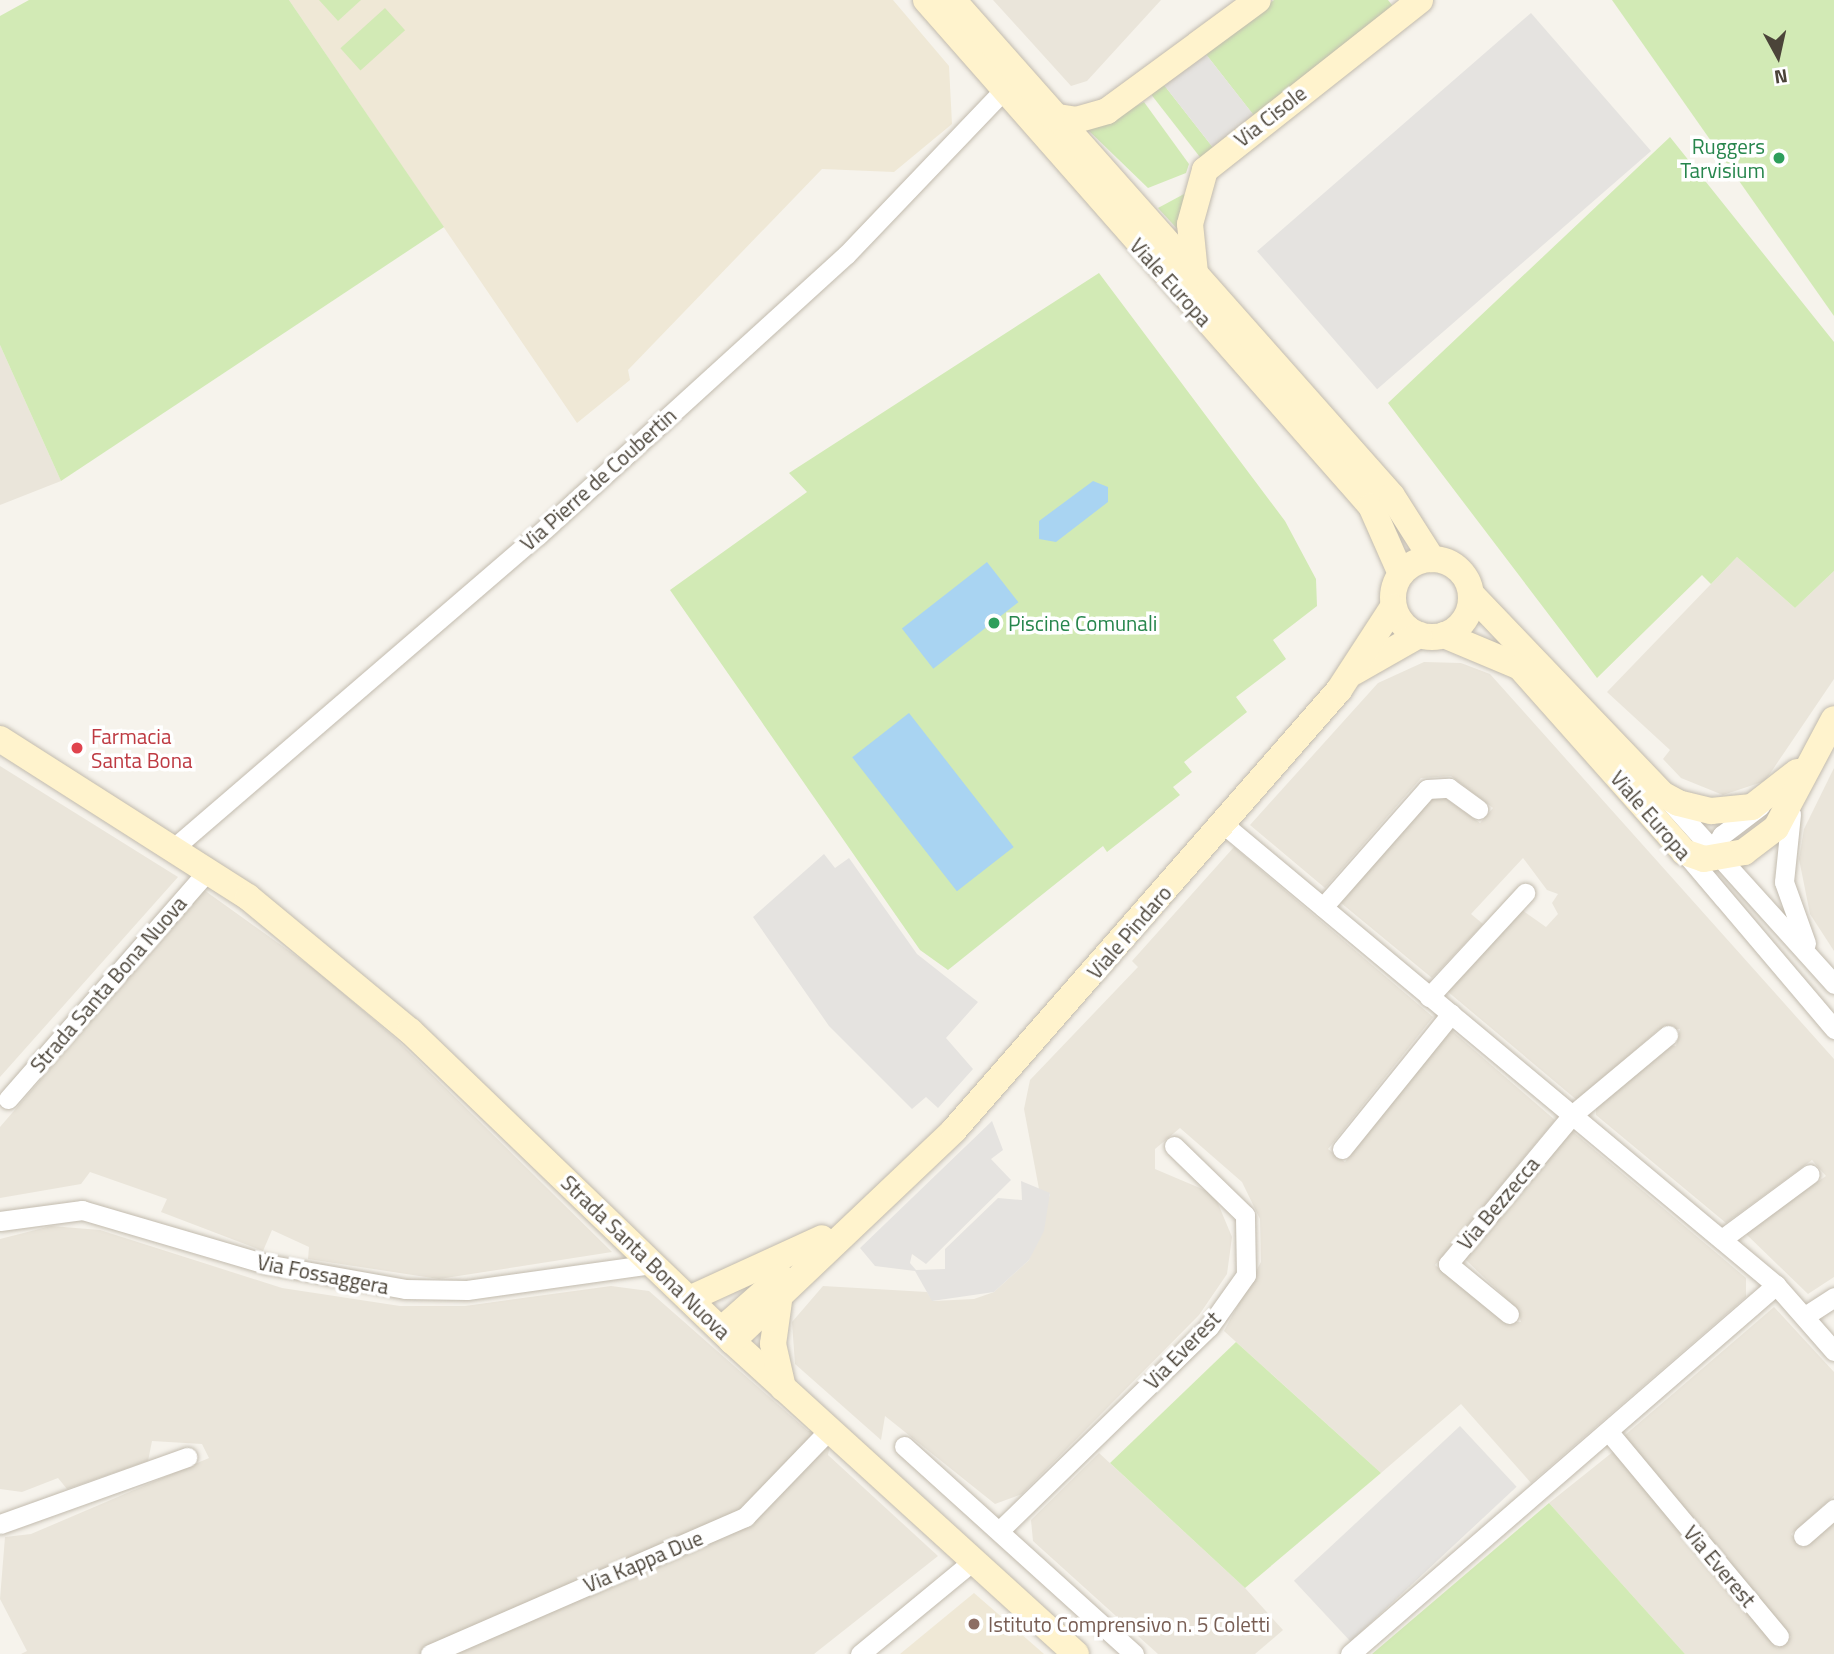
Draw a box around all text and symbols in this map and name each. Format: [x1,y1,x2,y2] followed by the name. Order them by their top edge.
[1743,21,1813,91] north arrow
[1772,62,1790,93] text: N
[1229,80,1311,152] street label: Via Cisole
[1680,133,1765,183] place label: Ruggers Tarvisium
[1771,150,1787,166] marker: Ruggers Tarvisium
[1125,233,1217,331] street label: Viale Europa
[515,402,681,556] street label: Via Pierre de Coubertin
[1008,610,1157,636] place label: Piscine Comunali
[986,615,1002,631] marker: Piscine Comunali
[91,723,192,773] place label: Farmacia Santa Bona
[69,740,85,756] marker: Farmacia Santa Bona
[1605,765,1697,865] street label: Viale Europa
[1082,880,1176,984] street label: Viale Pindaro
[25,891,191,1077] street label: Strada Santa Bona Nuova
[1452,1151,1544,1255] street label: Via Bezzecca
[556,1170,736,1344] street label: Strada Santa Bona Nuova
[255,1249,391,1299] street label: Via Fossaggera
[1139,1306,1225,1394] street label: Via Everest
[1679,1520,1761,1612] street label: Via Everest
[580,1525,706,1597] street label: Via Kappa Due
[988,1611,1270,1637] place label: Istituto Comprensivo n. 5 Coletti
[966,1616,982,1632] marker: Istituto Comprensivo n. 5 Coletti

